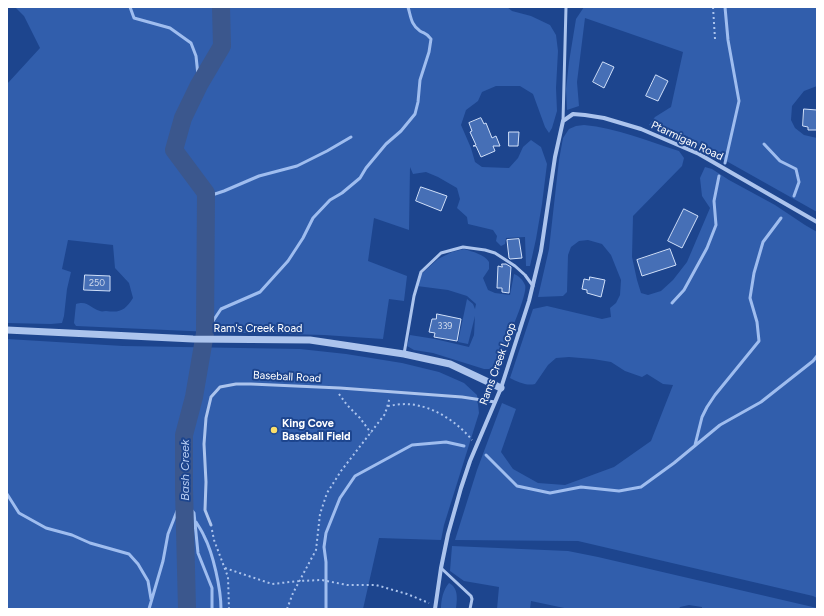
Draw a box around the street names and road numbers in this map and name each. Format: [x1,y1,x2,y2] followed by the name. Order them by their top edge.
[649,119,725,163] street label: Ptarmigan Road
[477,321,519,407] street label: Rams Creek Loop
[214,322,302,336] street label: Ram's Creek Road
[253,369,321,385] street label: Baseball Road

